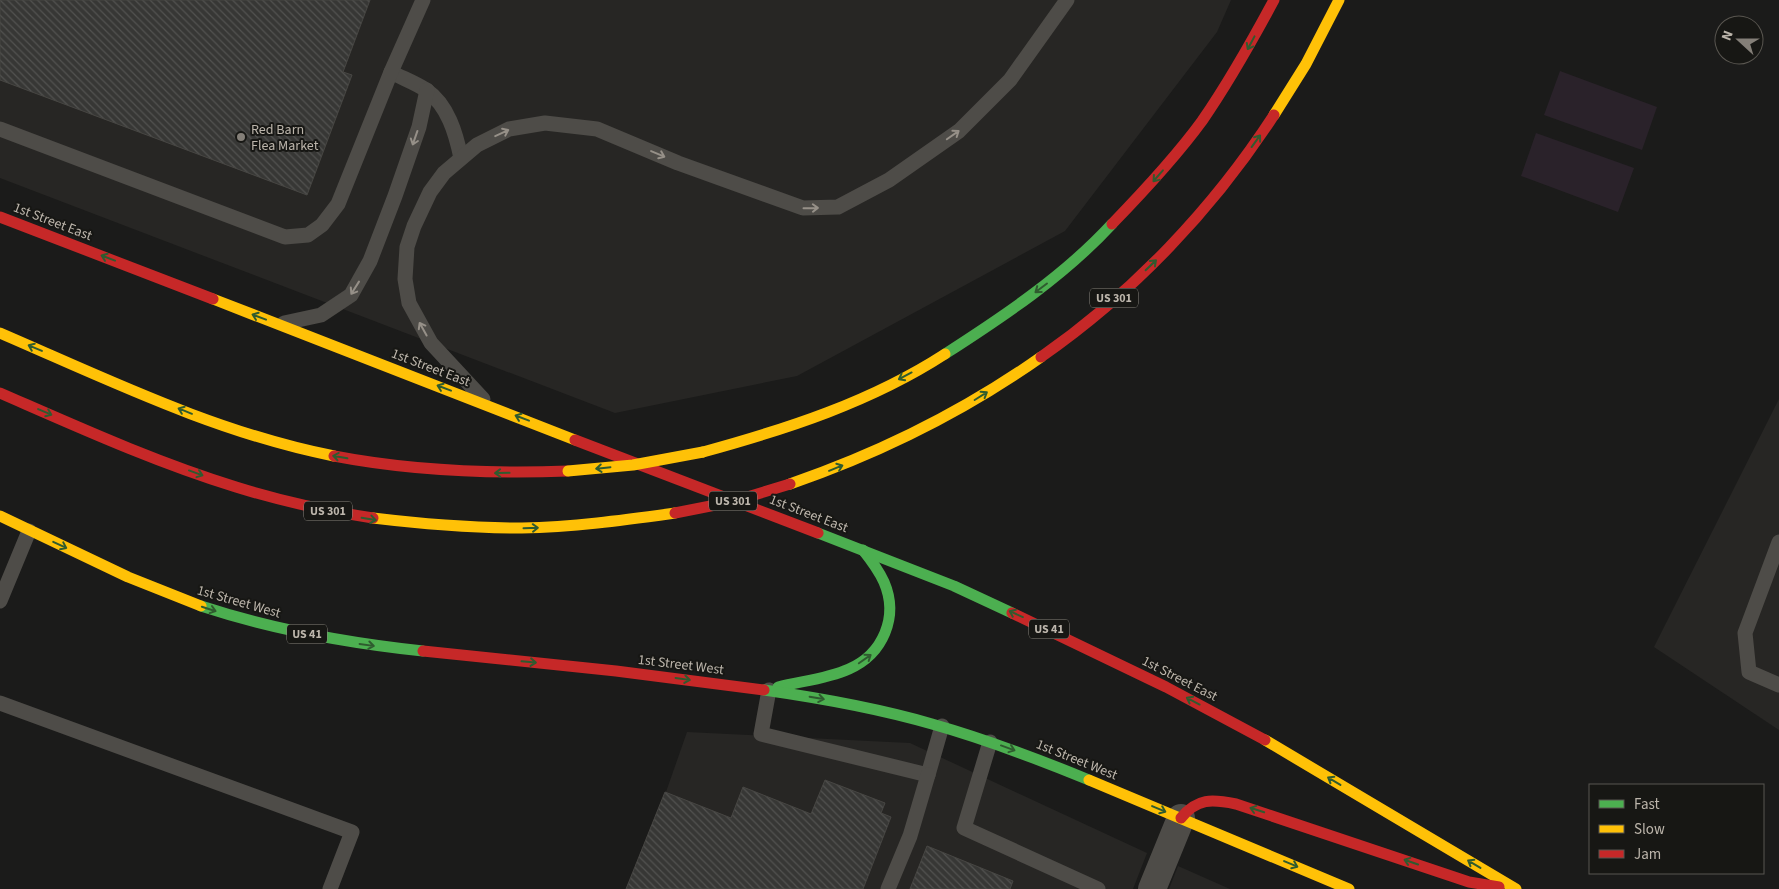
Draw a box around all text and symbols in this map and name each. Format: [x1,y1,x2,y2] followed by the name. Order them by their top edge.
[1714,15,1764,65] north arrow
[1717,28,1739,44] text: N
[1246,36,1256,51] one-way arrow
[251,120,319,156] place label: Red Barn Flea Market
[494,127,509,137] one-way arrow
[410,129,420,145] one-way arrow
[945,130,959,140] one-way arrow
[235,131,247,143] marker: Red Barn Flea Market
[1251,134,1261,148] one-way arrow
[650,150,665,160] one-way arrow
[1153,170,1164,183] one-way arrow
[10,198,95,246] street label: 1st Street East
[802,203,818,212] one-way arrow
[101,253,116,262] one-way arrow
[1144,259,1157,271] one-way arrow
[349,280,359,294] one-way arrow
[1034,283,1048,293] one-way arrow
[1090,288,1138,308] road number: US 301
[252,311,267,320] one-way arrow
[418,322,428,336] one-way arrow
[28,343,43,352] one-way arrow
[388,344,473,392] street label: 1st Street East
[898,372,912,382] one-way arrow
[436,383,452,392] one-way arrow
[974,391,988,401] one-way arrow
[178,406,193,415] one-way arrow
[37,408,52,417] one-way arrow
[514,413,530,422] one-way arrow
[333,452,349,461] one-way arrow
[828,462,843,471] one-way arrow
[596,463,612,473] one-way arrow
[494,468,510,478] one-way arrow
[187,469,203,478] one-way arrow
[766,490,851,538] street label: 1st Street East
[709,492,757,511] road number: US 301
[304,502,352,520] road number: US 301
[361,514,377,524] one-way arrow
[523,524,539,533] one-way arrow
[52,541,67,551] one-way arrow
[195,580,283,624] street label: 1st Street West
[201,604,217,614] one-way arrow
[1009,609,1024,618] one-way arrow
[1029,620,1069,638] road number: US 41
[287,624,327,644] road number: US 41
[359,640,375,650] one-way arrow
[637,650,725,680] street label: 1st Street West
[1138,651,1221,707] street label: 1st Street East
[858,654,872,664] one-way arrow
[521,657,537,667] one-way arrow
[675,674,691,684] one-way arrow
[809,694,825,704] one-way arrow
[1186,696,1201,705] one-way arrow
[1033,735,1121,785] street label: 1st Street West
[999,744,1015,753] one-way arrow
[1328,776,1342,786] one-way arrow
[1589,784,1764,874] legend
[1634,794,1660,815] text: Fast
[1151,805,1166,814] one-way arrow
[1250,805,1265,814] one-way arrow
[1634,819,1665,840] text: Slow
[1634,844,1661,865] text: Jam
[1403,857,1419,867] one-way arrow
[1467,859,1481,869] one-way arrow
[1283,860,1298,870] one-way arrow

